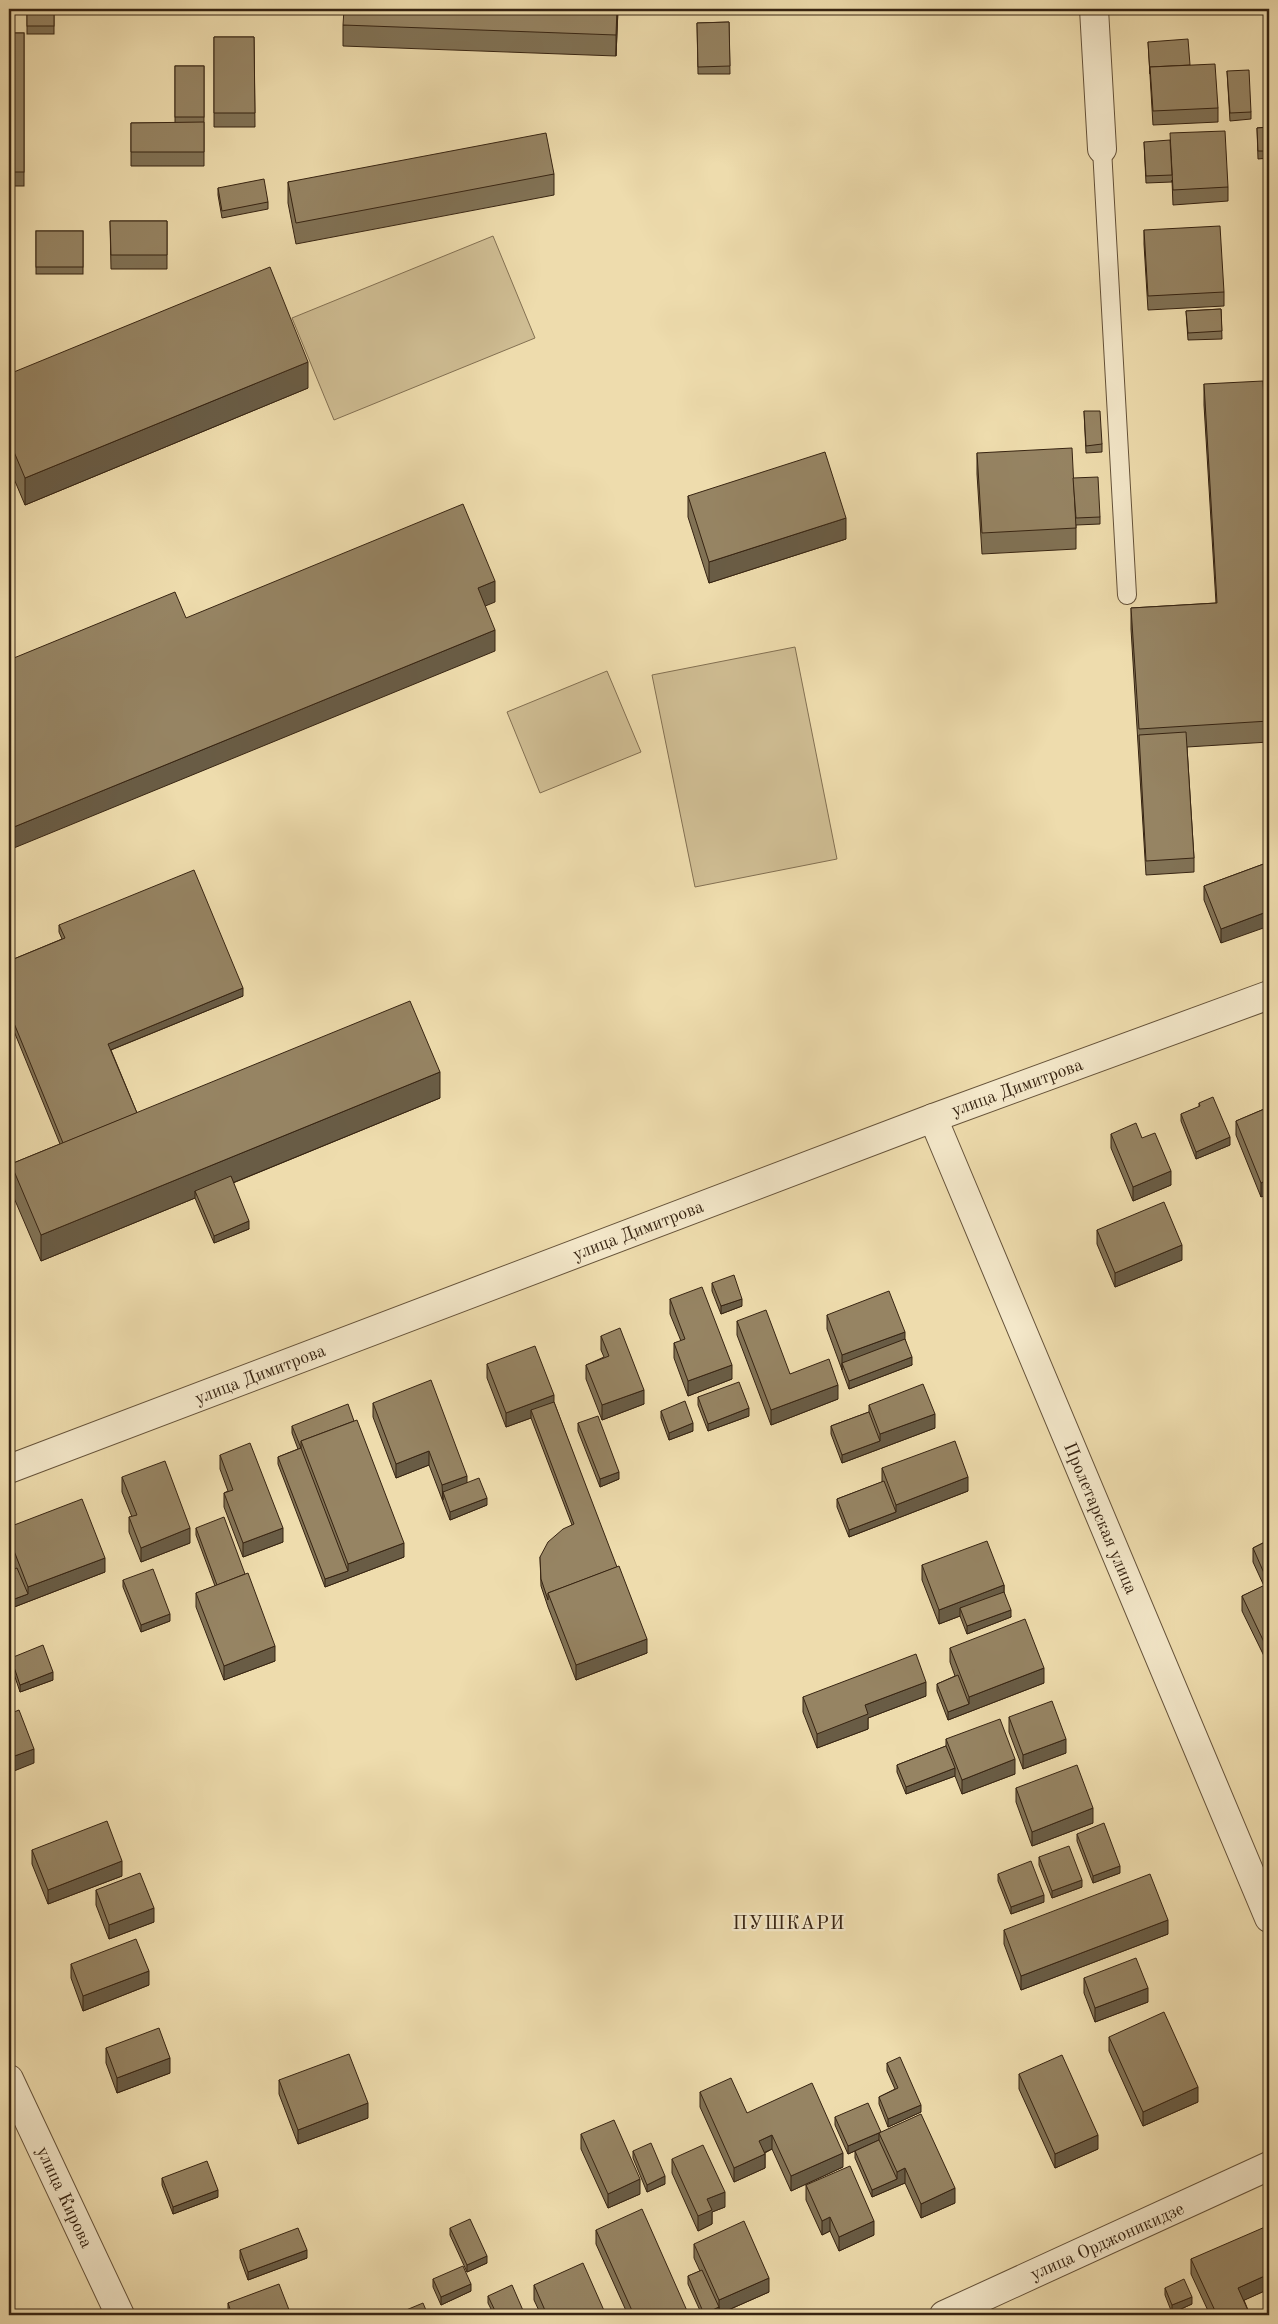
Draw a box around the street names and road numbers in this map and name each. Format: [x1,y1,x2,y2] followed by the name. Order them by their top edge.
[949,1056,1086,1120] street label: улица Димитрова
[571,1198,706,1264] street label: улица Димитрова
[193,1342,328,1408] street label: улица Димитрова
[1060,1440,1140,1597] street label: Пролетарская улица
[33,2144,95,2251] street label: улица Кирова
[1028,2200,1187,2284] street label: улица Орджоникидзе

